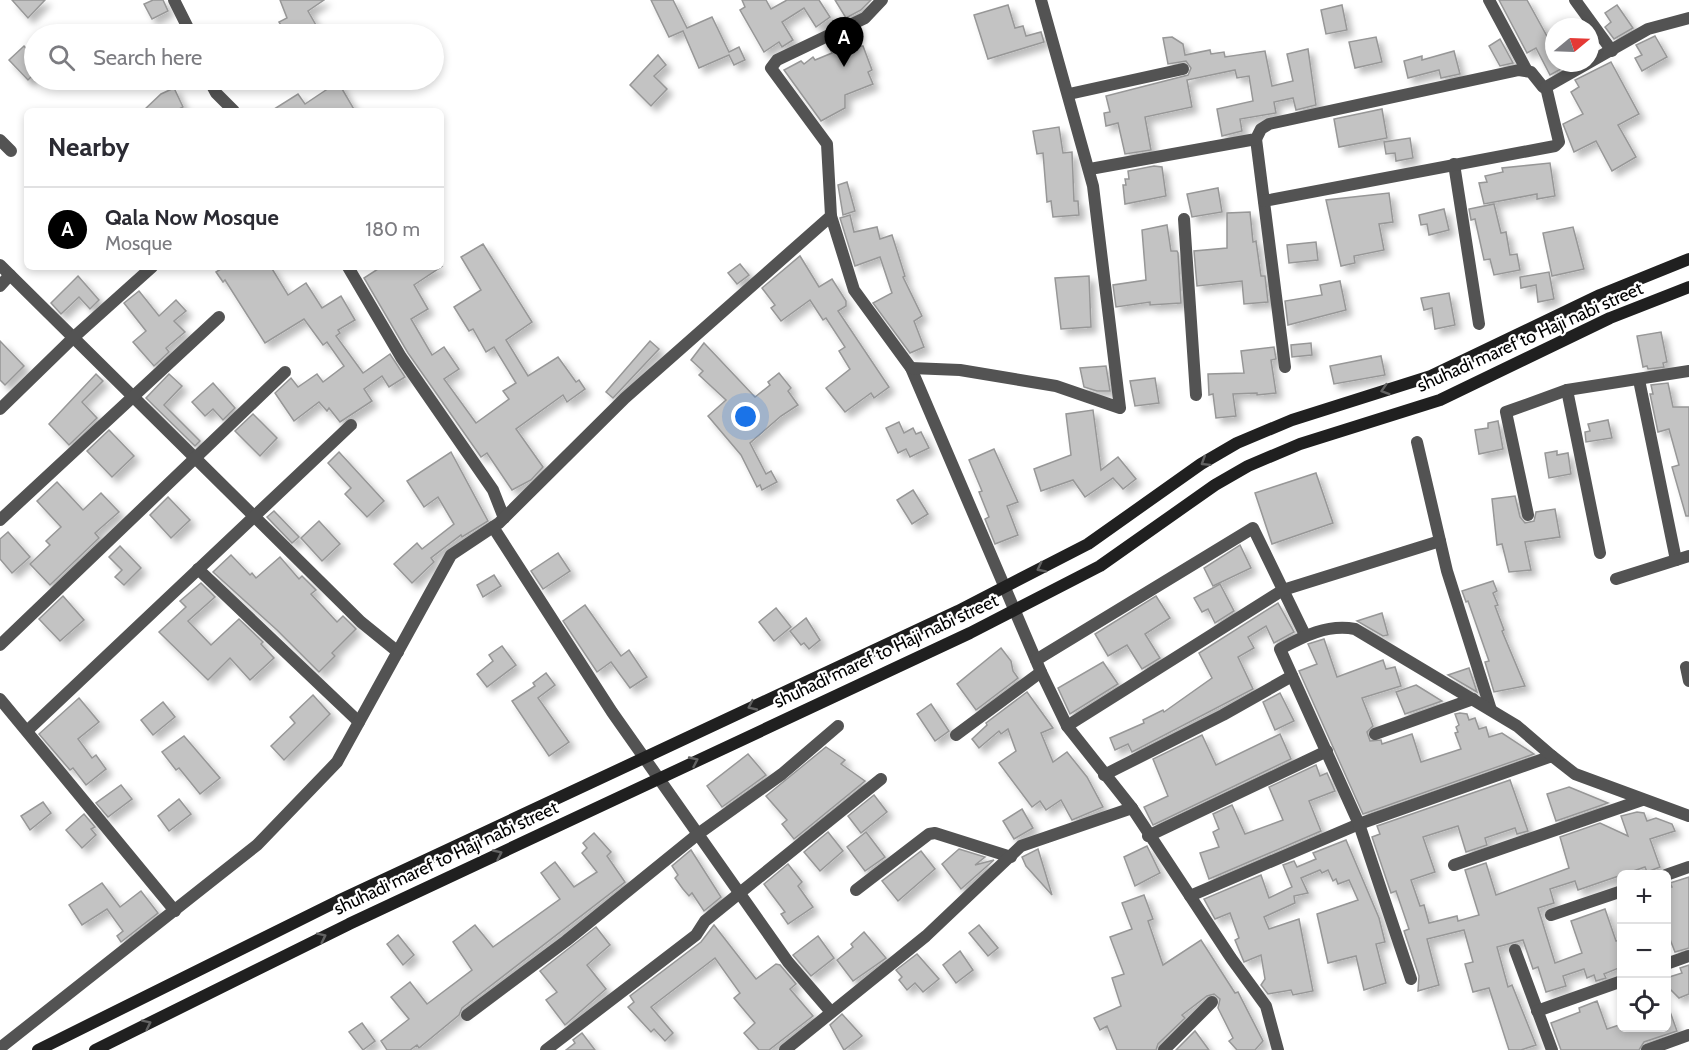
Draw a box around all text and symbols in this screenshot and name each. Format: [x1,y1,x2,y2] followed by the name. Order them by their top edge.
[824,17,864,67] pin: A
[1545,18,1599,72] north arrow
[24,24,444,90] search box
[45,41,78,74] icon: search
[93,44,202,71] text: Search here
[48,131,129,163] text: Nearby
[105,204,279,231] text: Qala Now Mosque
[61,217,74,241] text: A
[365,217,420,241] text: 180 m
[105,231,172,255] text: Mosque
[1414,277,1646,397] street label: shuhadi maref to Haji nabi street
[1380,383,1391,395] one-way arrow
[731,402,760,431] your location
[1201,455,1211,467] one-way arrow
[1037,561,1048,572] one-way arrow
[770,589,1002,713] street label: shuhadi maref to Haji nabi street
[747,699,758,711] one-way arrow
[687,757,698,769] one-way arrow
[330,796,562,920] street label: shuhadi maref to Haji nabi street
[492,849,503,861] one-way arrow
[1617,870,1671,1032] map controls
[1617,870,1671,924] button: +
[1617,924,1671,978] button: −
[316,933,327,945] one-way arrow
[1617,978,1671,1032] button: locate
[141,1020,152,1031] one-way arrow

